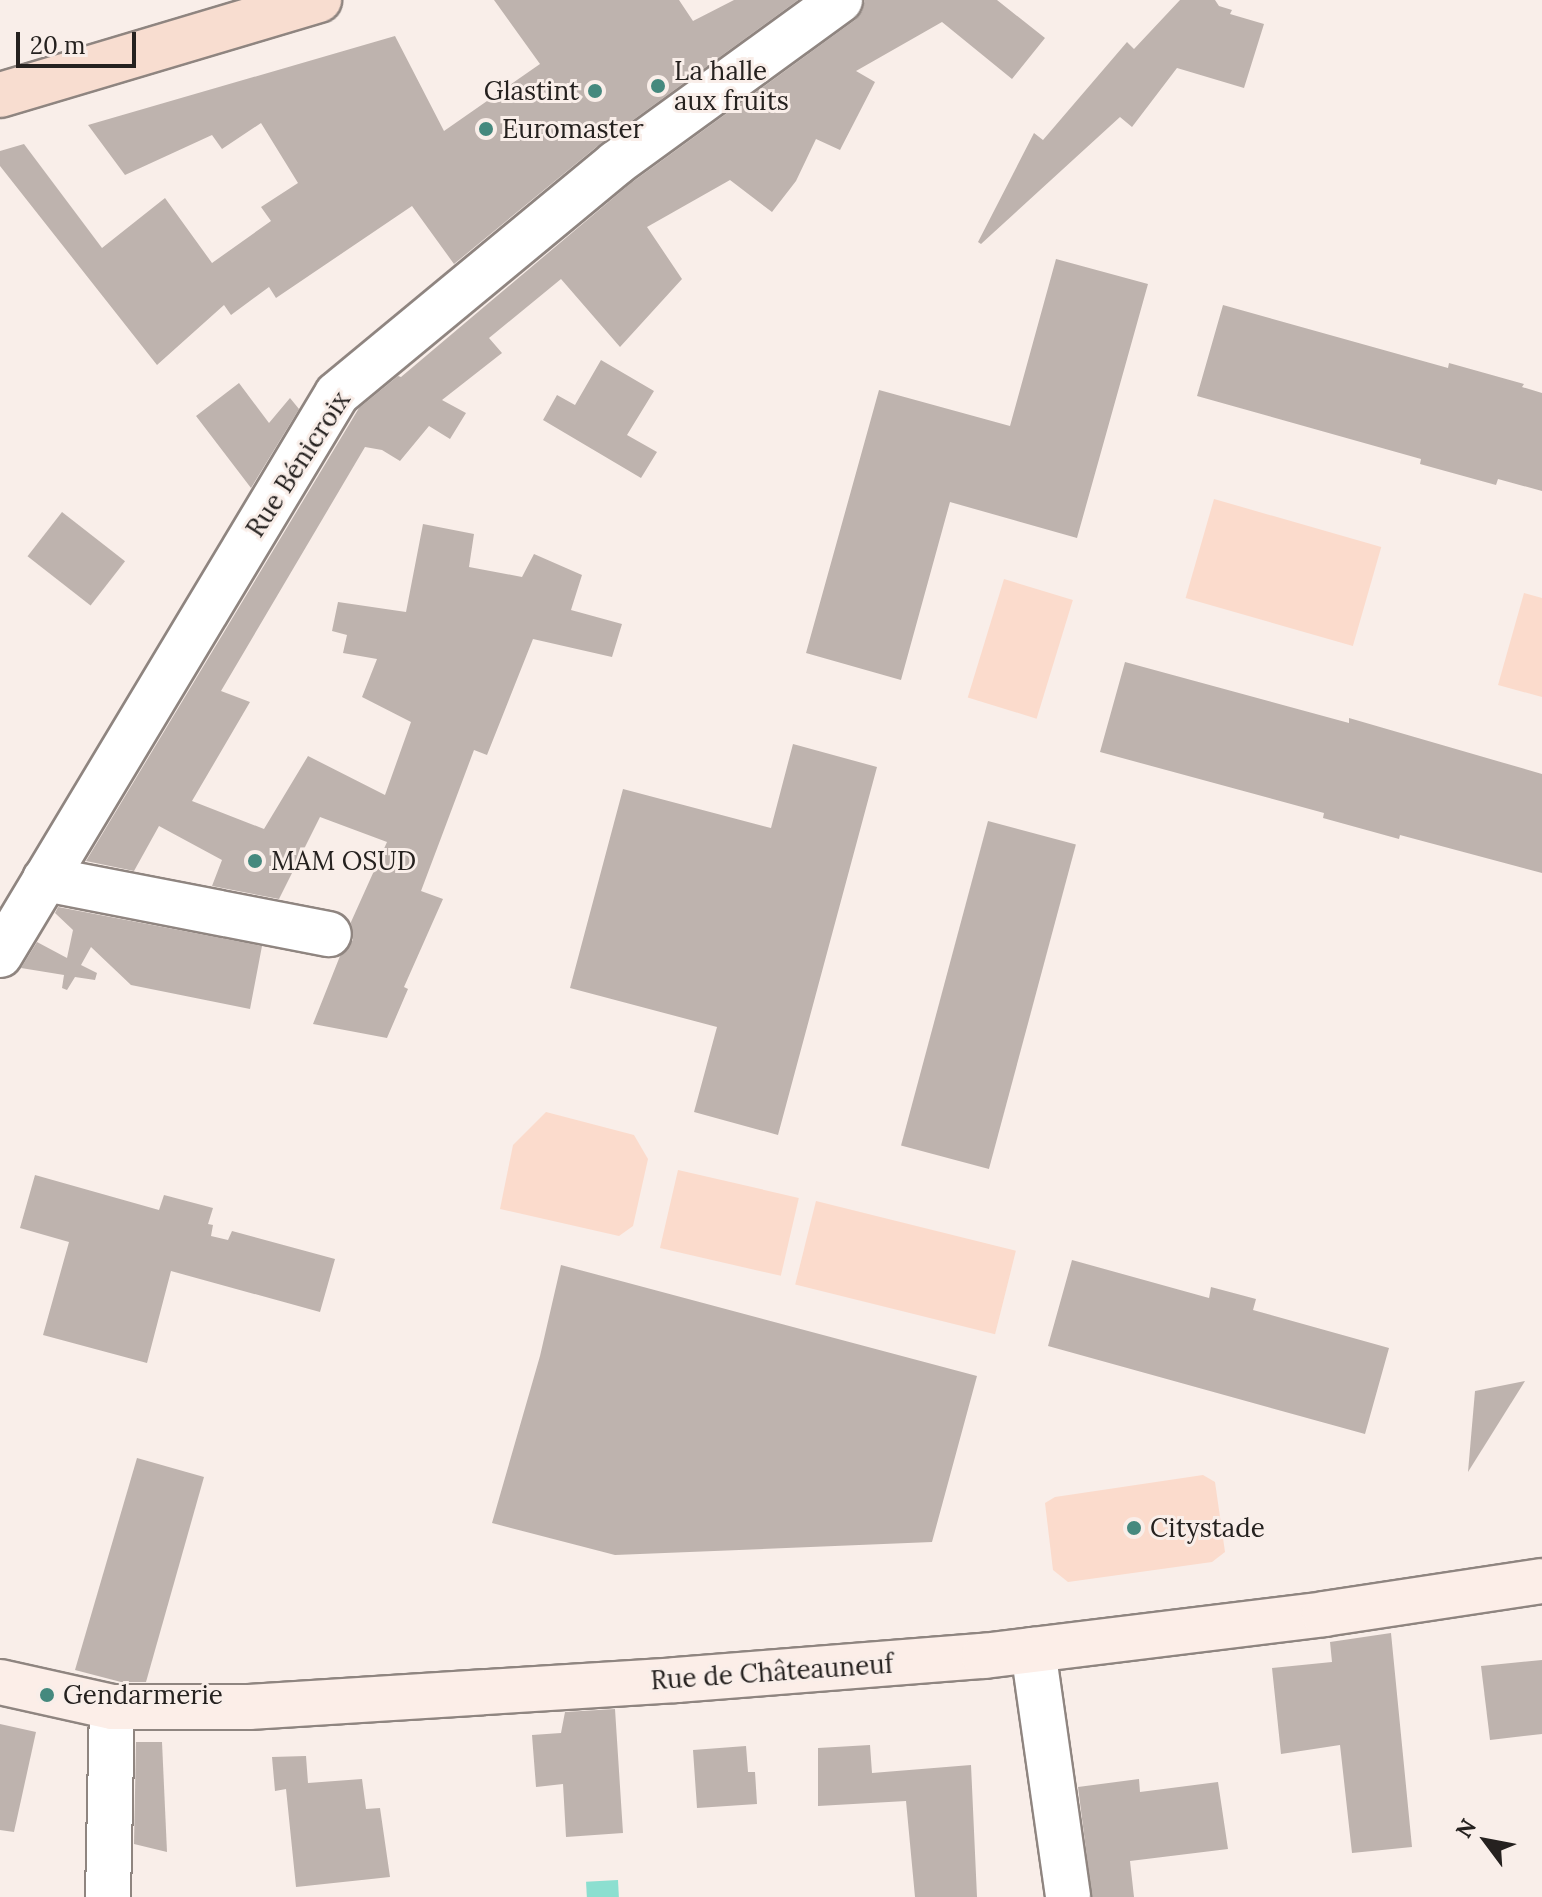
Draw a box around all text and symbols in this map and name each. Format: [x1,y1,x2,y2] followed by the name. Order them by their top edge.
[20,16,140,66] scale bar
[30,30,86,61] text: 20 m
[674,55,789,116] place label: La halle aux fruits
[484,75,579,107] place label: Glastint
[649,77,667,95] marker: La halle aux fruits
[586,82,604,100] marker: Glastint
[502,113,644,145] place label: Euromaster
[477,120,495,138] marker: Euromaster
[239,385,357,543] street label: Rue Bénicroix
[271,845,416,877] place label: MAM OSUD
[246,852,264,870] marker: MAM OSUD
[1150,1512,1265,1544] place label: Citystade
[1125,1519,1143,1537] marker: Citystade
[650,1648,894,1696] street label: Rue de Châteauneuf
[63,1679,223,1711] place label: Gendarmerie
[38,1686,56,1704] marker: Gendarmerie
[1446,1801,1526,1881] north arrow
[1449,1814,1482,1843] text: N

